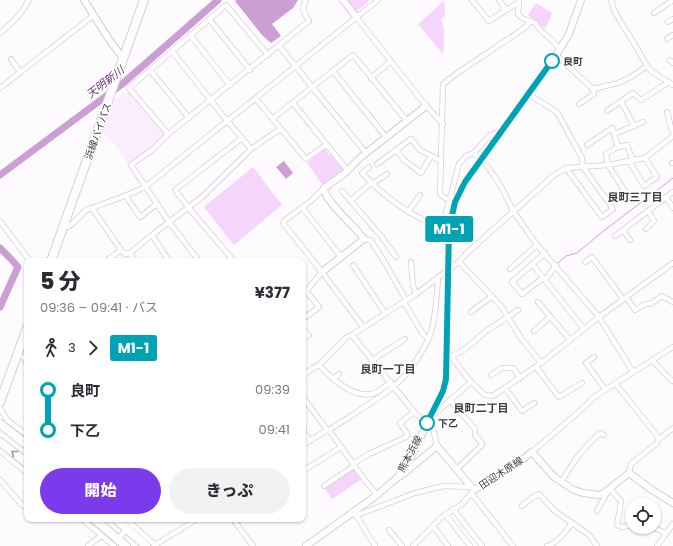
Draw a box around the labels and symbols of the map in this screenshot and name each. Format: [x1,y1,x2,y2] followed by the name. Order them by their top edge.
[544,53,560,69] marker: 良町
[563,54,583,69] place label: 良町
[83,62,128,102] water label: 天明新川
[81,100,115,162] street label: 浜線バイパス
[608,189,663,205] district label: 良町三丁目
[421,216,477,242] line badge: M1-1
[361,361,416,377] district label: 良町一丁目
[454,400,509,416] district label: 良町二丁目
[419,415,435,431] marker: 下乙
[438,416,458,431] place label: 下乙
[394,433,426,475] street label: 熊本浜線
[11,450,18,457] one-way arrow
[476,453,526,493] street label: 田迎木原線

